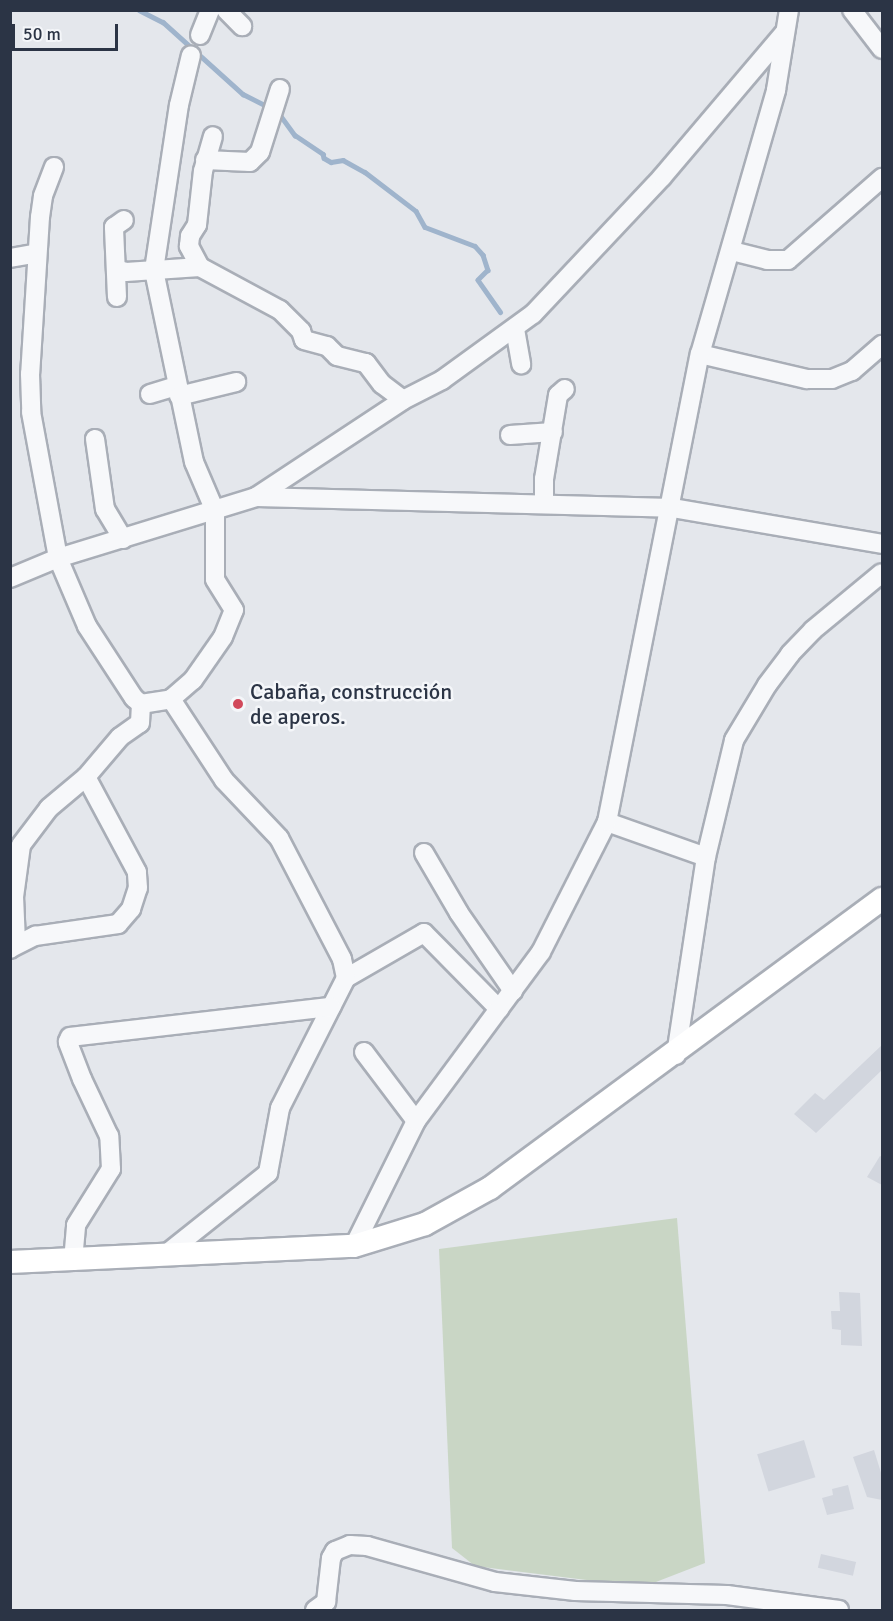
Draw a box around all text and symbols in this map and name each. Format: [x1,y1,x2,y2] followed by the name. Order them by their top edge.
[15,12,122,50] scale bar
[23,23,61,45] text: 50 m
[250,678,452,730] place label: Cabaña, construcción de aperos.
[231,697,245,711] marker: Cabaña, construcción de aperos.

